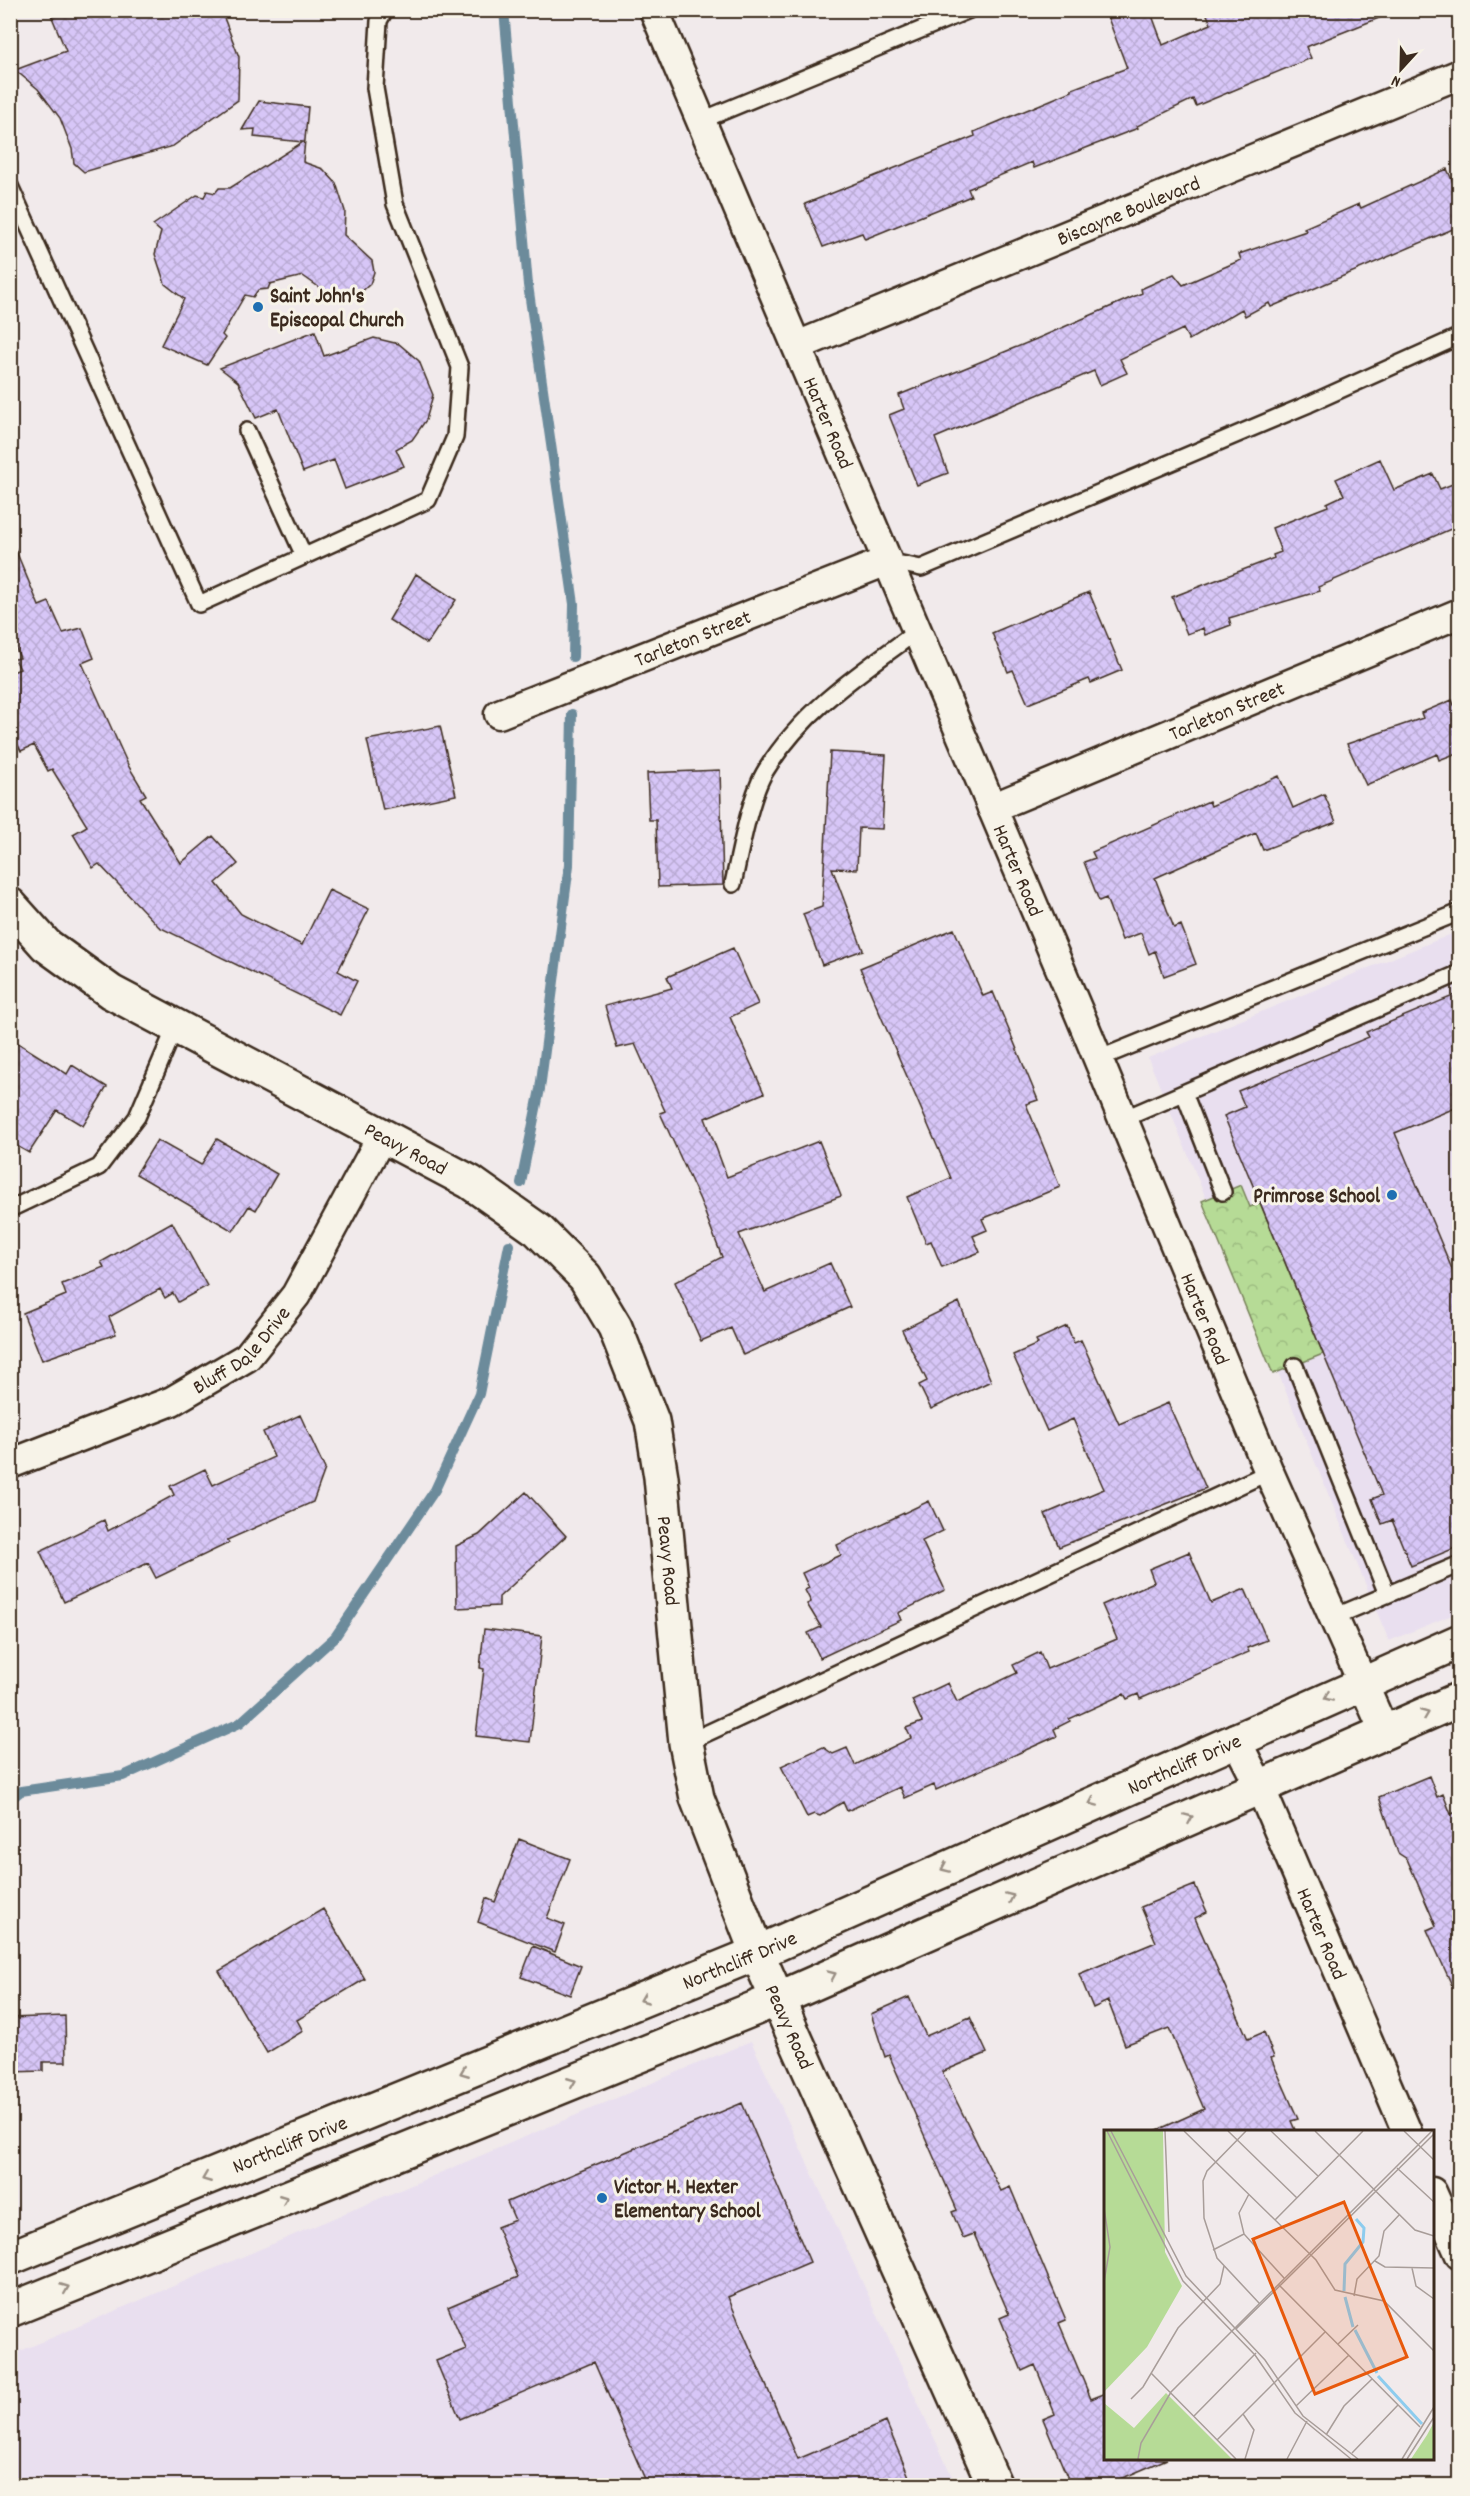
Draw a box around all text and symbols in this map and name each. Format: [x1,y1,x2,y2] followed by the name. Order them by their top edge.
[1371,39,1431,99] north arrow
[1388,68,1404,93] text: N
[1053,170,1205,256] street label: Biscayne Boulevard
[270,283,404,337] place label: Saint John's Episcopal Church
[251,300,265,314] marker: Saint John's Episcopal Church
[793,373,859,474] street label: Harter Road
[631,604,757,677] street label: Tarleton Street
[1165,675,1290,751] street label: Tarleton Street
[983,820,1048,922] street label: Harter Road
[358,1117,452,1185] street label: Peavy Road
[1253,1183,1381,1213] place label: Primrose School
[1385,1188,1399,1202] marker: Primrose School
[1170,1269,1235,1370] street label: Harter Road
[188,1301,299,1404] street label: Bluff Dale Drive
[647,1515,685,1607] street label: Peavy Road
[1324,1690,1335,1702] one-way arrow
[1418,1709,1429,1721] one-way arrow
[1123,1728,1247,1805] street label: Northcliff Drive
[1088,1795,1099,1807] one-way arrow
[1182,1813,1193,1825] one-way arrow
[940,1861,951,1873] one-way arrow
[1287,1884,1352,1985] street label: Harter Road
[1004,1892,1015,1904] one-way arrow
[679,1925,803,2000] street label: Northcliff Drive
[825,1970,836,1982] one-way arrow
[755,1981,819,2075] street label: Peavy Road
[640,1992,651,2004] one-way arrow
[459,2065,470,2077] one-way arrow
[566,2077,577,2089] one-way arrow
[229,2110,353,2184] street label: Northcliff Drive
[1104,2130,1434,2460] inset map
[201,2171,212,2183] one-way arrow
[614,2174,762,2228] place label: Victor H. Hexter Elementary School
[595,2191,609,2205] marker: Victor H. Hexter Elementary School
[278,2194,289,2206] one-way arrow
[58,2283,69,2295] one-way arrow

